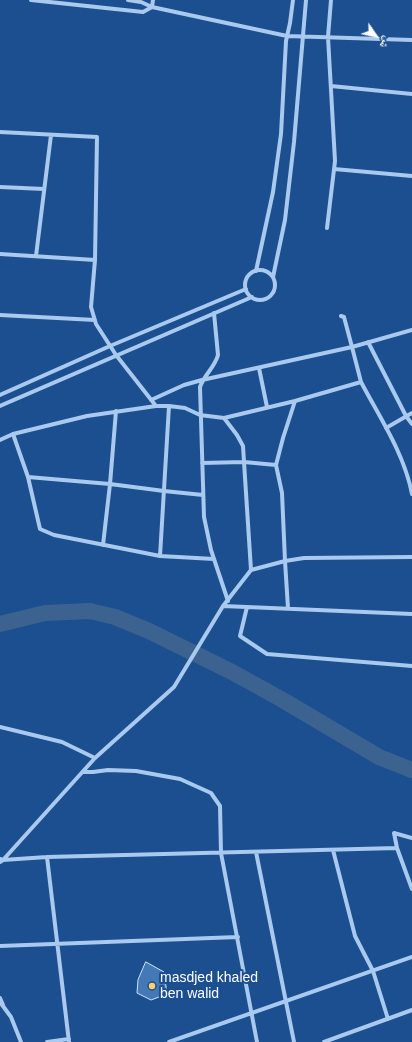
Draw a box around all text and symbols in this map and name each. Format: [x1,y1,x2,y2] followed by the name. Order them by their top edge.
[356,16,396,56] north arrow
[378,35,394,51] text: ش
[160,970,258,1002] place label: masdjed khaled ben walid
[147,981,157,991] marker: masdjed khaled ben walid

